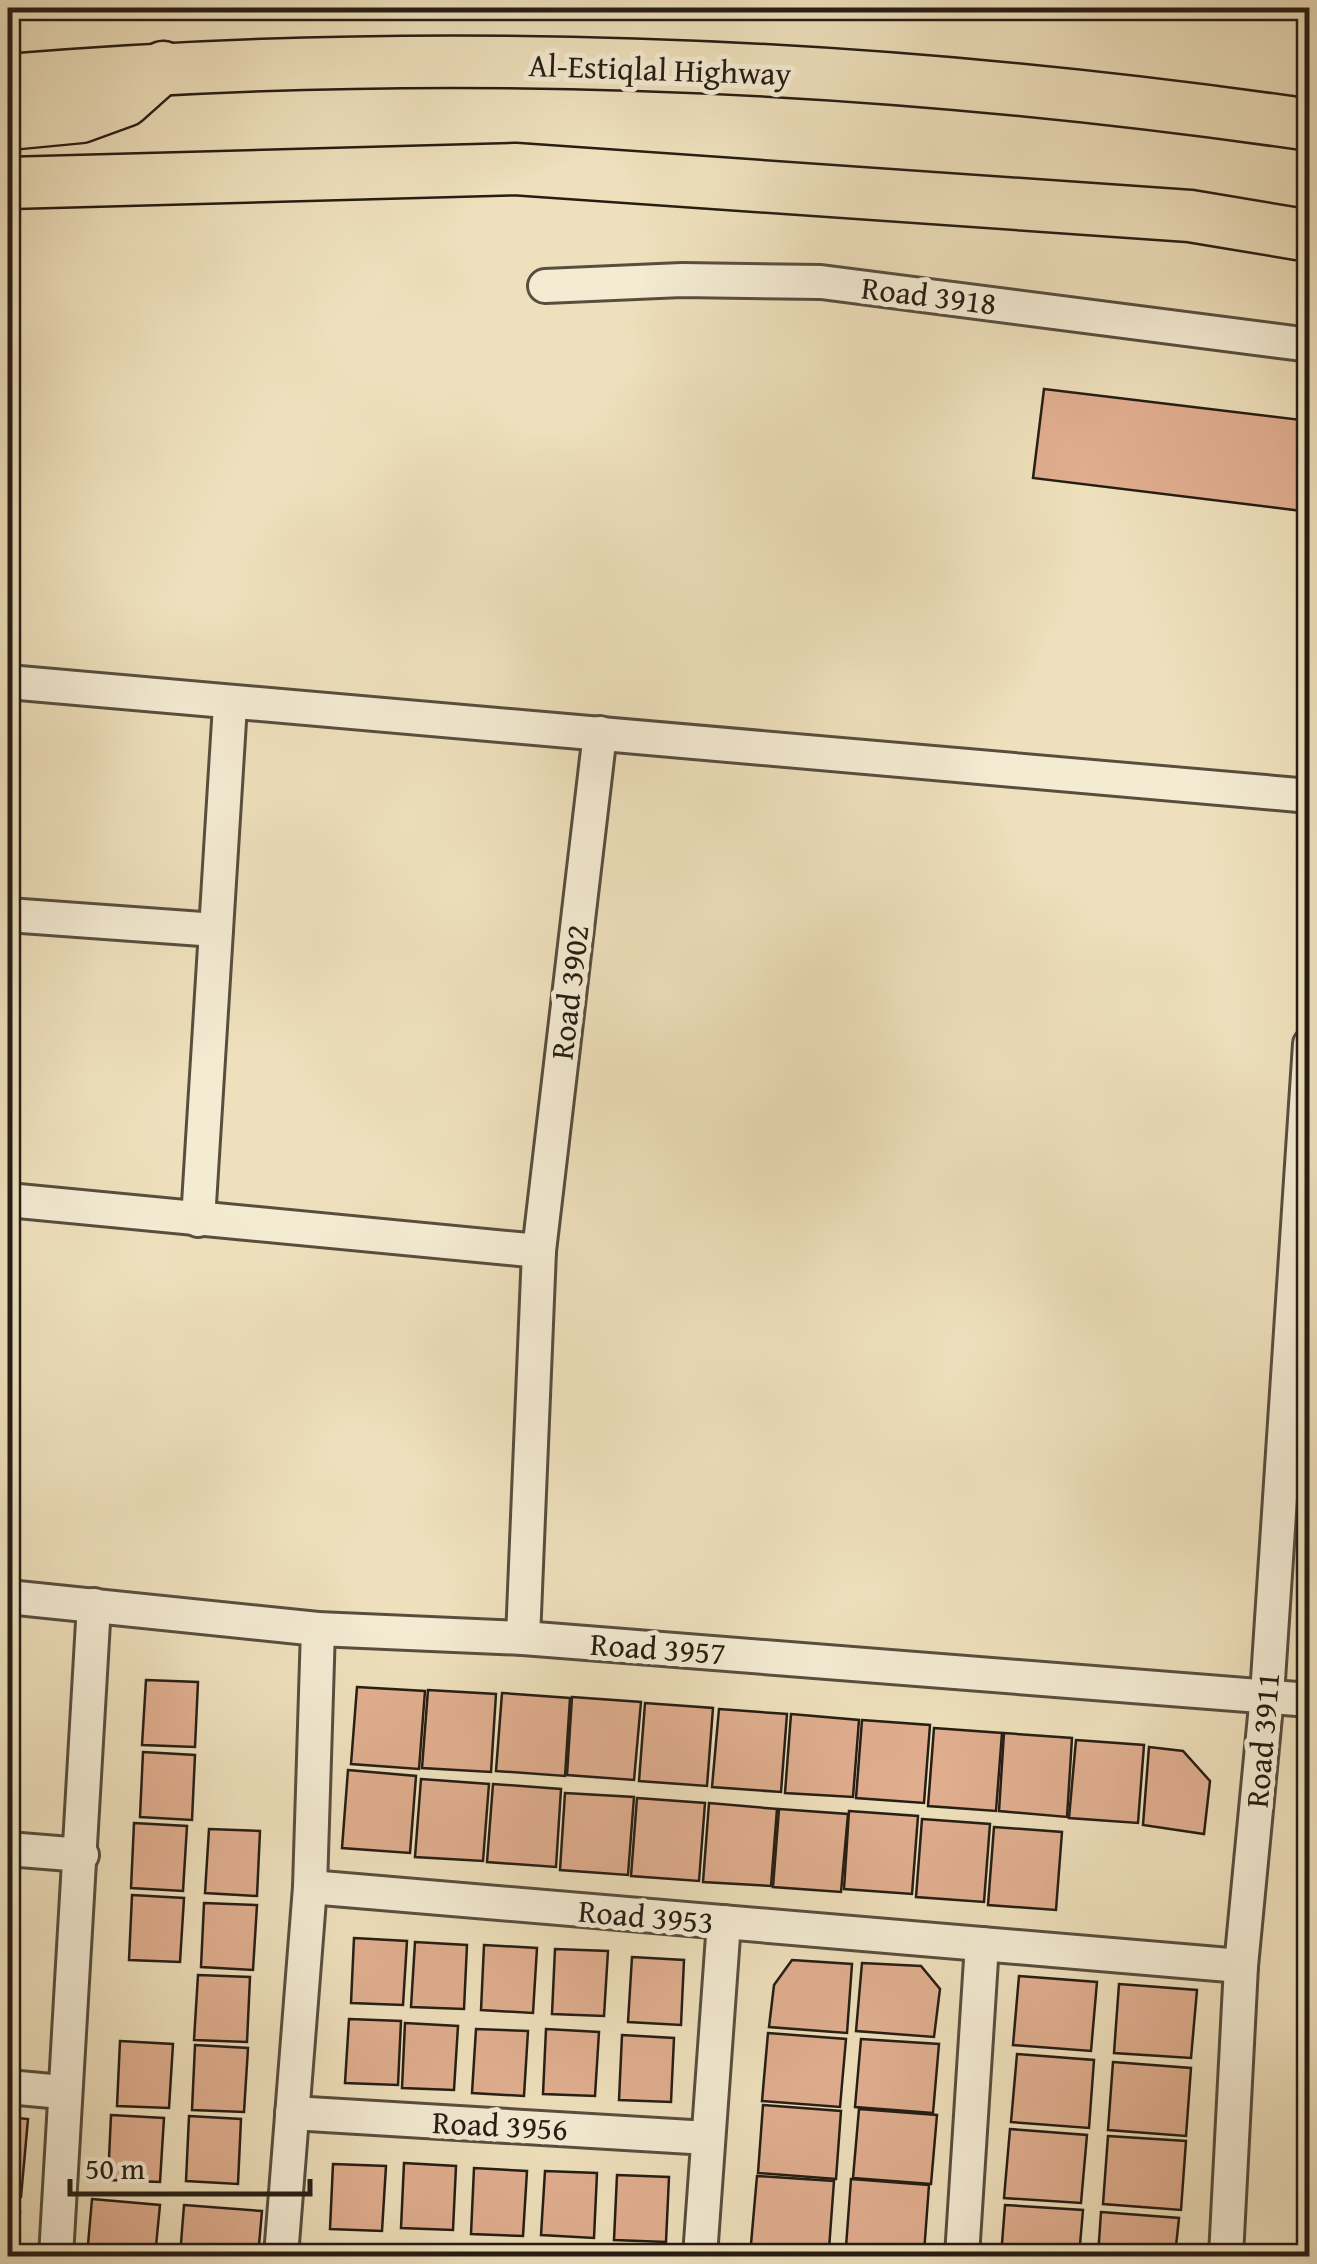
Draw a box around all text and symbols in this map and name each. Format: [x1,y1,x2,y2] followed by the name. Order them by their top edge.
[528,41,792,97] street label: Al-Estiqlal Highway
[859,263,999,327] street label: Road 3918
[537,922,601,1062] street label: Road 3902
[589,1620,727,1676] street label: Road 3957
[1233,1670,1291,1810] street label: Road 3911
[576,1887,716,1945] street label: Road 3953
[431,2098,569,2152] street label: Road 3956
[70,2134,310,2196] scale bar
[85,2146,145,2190] text: 50 m

